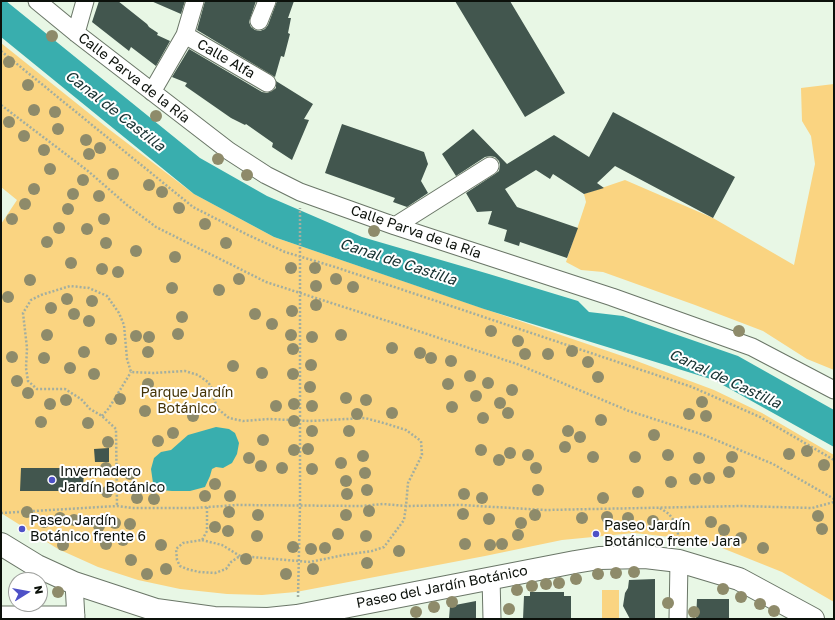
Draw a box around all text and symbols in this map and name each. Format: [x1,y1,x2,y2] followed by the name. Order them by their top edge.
[75,29,193,127] street label: Calle Parva de la Ría
[194,36,258,82] street label: Calle Alfa
[62,67,168,155] water label: Canal de Castilla
[349,202,483,262] street label: Calle Parva de la Ría
[338,235,458,289] water label: Canal de Castilla
[666,345,784,413] water label: Canal de Castilla
[141,385,233,418] park label: Parque Jardín Botánico
[60,464,165,496] place label: Invernadero Jardín Botánico
[47,475,57,485] marker: Invernadero Jardín Botánico
[30,513,146,546] place label: Paseo Jardín Botánico frente 6
[604,518,740,550] place label: Paseo Jardín Botánico frente Jara
[17,524,27,534] marker: Paseo Jardín Botánico frente 6
[591,529,601,539] marker: Paseo Jardín Botánico frente Jara
[355,562,529,612] street label: Paseo del Jardín Botánico
[8,572,48,612] north arrow
[32,584,46,595] text: N

